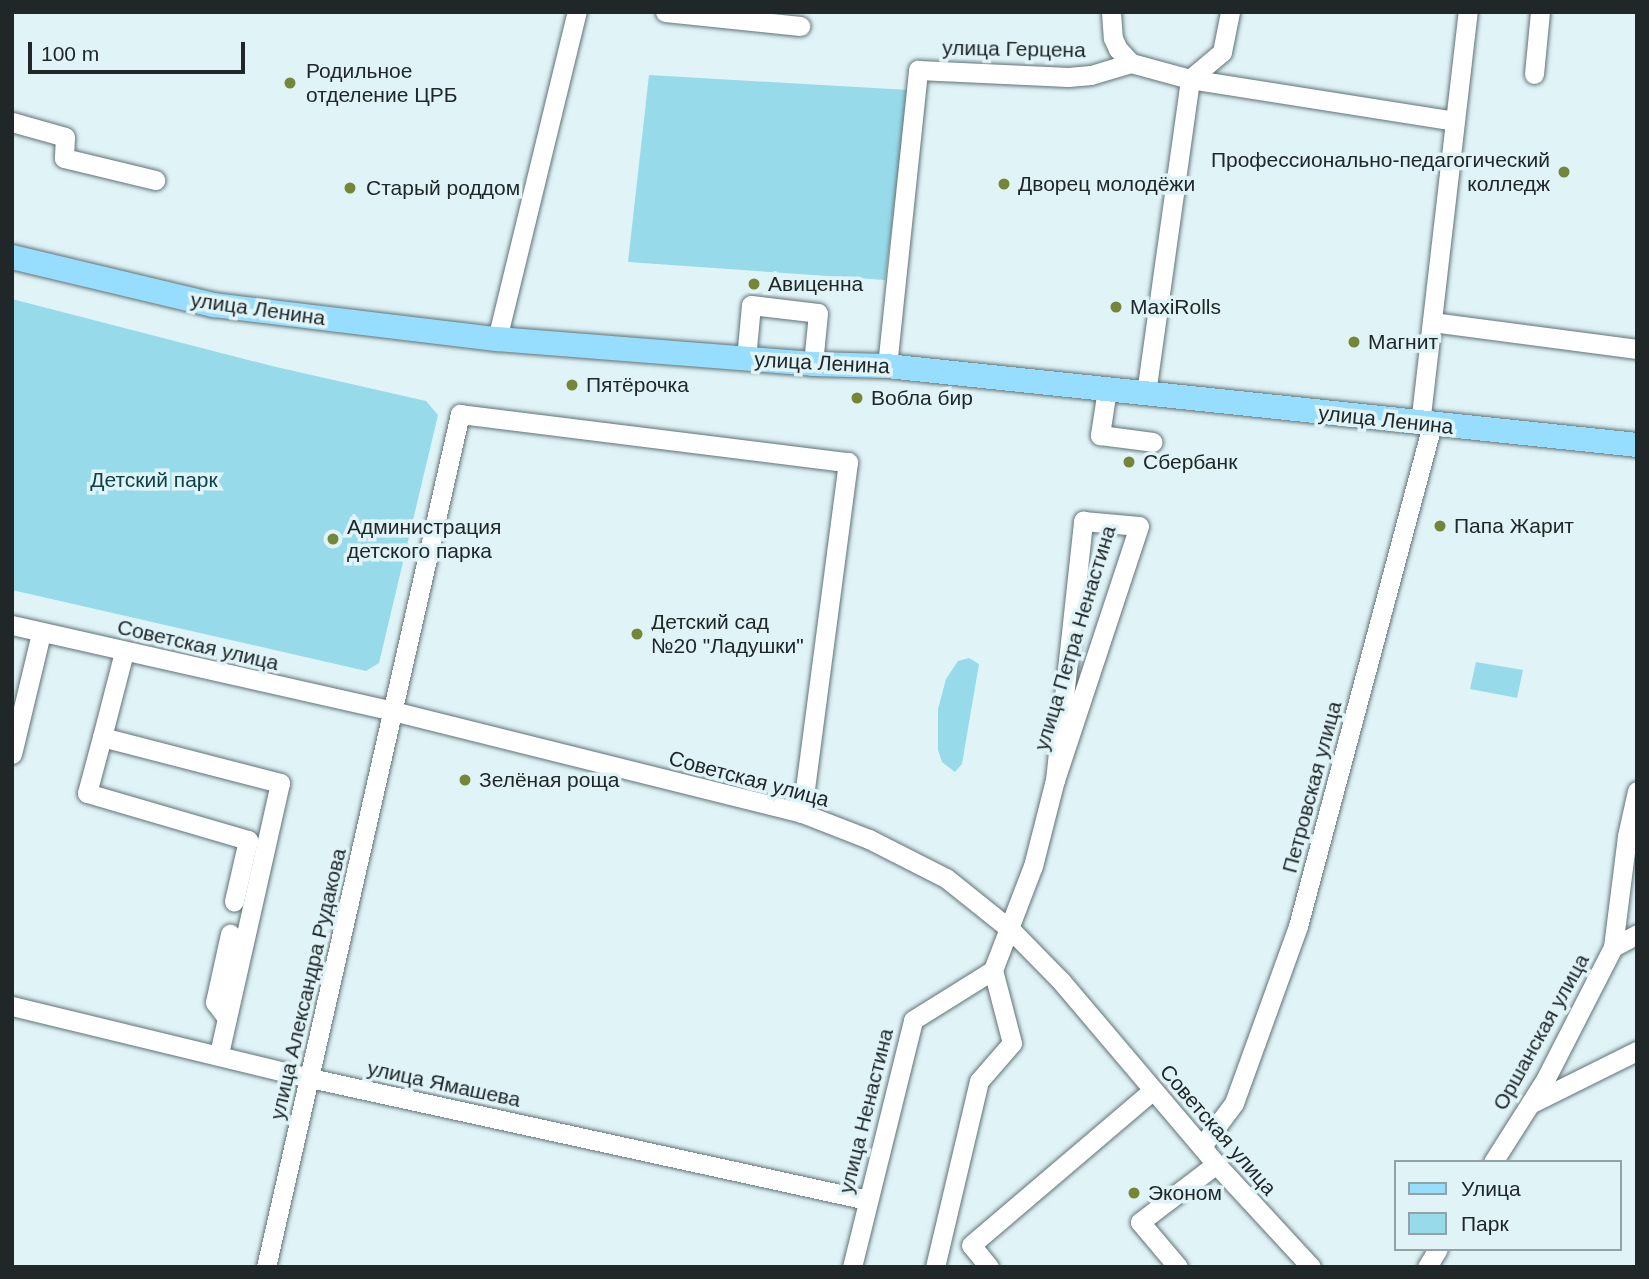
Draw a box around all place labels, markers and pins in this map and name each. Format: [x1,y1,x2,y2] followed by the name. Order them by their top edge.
[306,58,457,108] place label: Родильное отделение ЦРБ
[280,73,300,93] marker: Родильное отделение ЦРБ
[1211,147,1550,197] place label: Профессионально-педагогический колледж
[1556,164,1572,180] marker: Профессионально-педагогический колледж
[1018,171,1195,197] place label: Дворец молодёжи
[366,175,520,201] place label: Старый роддом
[996,176,1012,192] marker: Дворец молодёжи
[340,178,360,198] marker: Старый роддом
[768,271,863,297] place label: Авиценна
[746,276,762,292] marker: Авиценна
[1130,294,1221,320] place label: MaxiRolls
[1108,299,1124,315] marker: MaxiRolls
[1368,329,1438,355] place label: Магнит
[1346,334,1362,350] marker: Магнит
[586,372,689,398] place label: Пятёрочка
[564,377,580,393] marker: Пятёрочка
[871,385,973,411] place label: Вобла бир
[849,390,865,406] marker: Вобла бир
[1143,449,1237,475] place label: Сбербанк
[1121,454,1137,470] marker: Сбербанк
[1454,513,1574,539] place label: Папа Жарит
[347,514,501,564] place label: Администрация детского парка
[1432,518,1448,534] marker: Папа Жарит
[325,531,341,547] marker: Администрация детского парка
[651,609,804,659] place label: Детский сад №20 "Ладушки"
[629,626,645,642] marker: Детский сад №20 "Ладушки"
[479,767,619,793] place label: Зелёная роща
[457,772,473,788] marker: Зелёная роща
[1148,1180,1222,1206] place label: Эконом
[1126,1185,1142,1201] marker: Эконом

